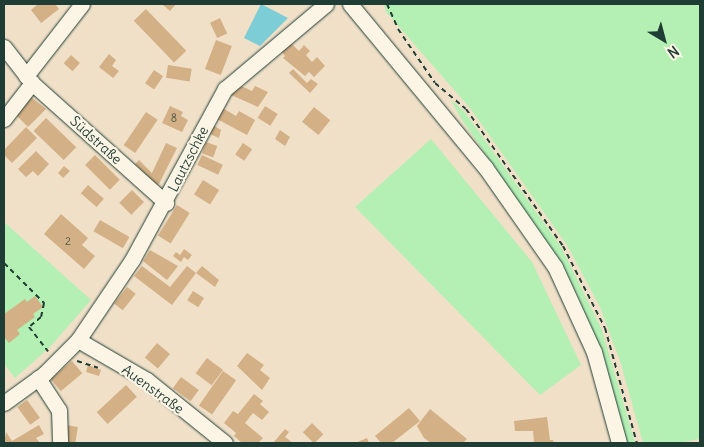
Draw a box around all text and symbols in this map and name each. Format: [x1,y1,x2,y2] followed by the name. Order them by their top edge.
[639,15,689,65] north arrow
[664,42,682,62] text: N
[171,111,177,125] house number: 8
[67,112,125,168] street label: Südstraße
[164,123,212,195] street label: Lautzschke
[65,234,71,248] house number: 2
[119,361,187,417] street label: Auenstraße

